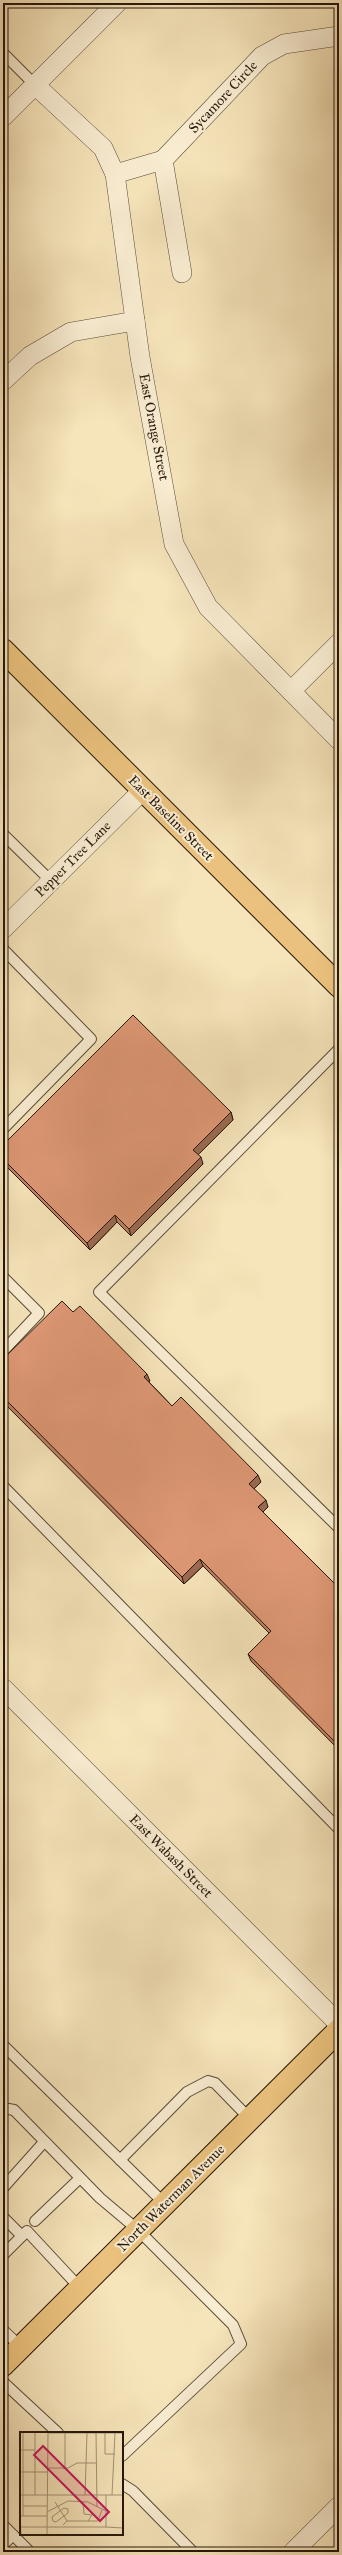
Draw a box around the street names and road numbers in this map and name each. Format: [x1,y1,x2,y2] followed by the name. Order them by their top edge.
[185,57,261,137] street label: Sycamore Circle
[135,372,173,482] street label: East Orange Street
[125,772,217,864] street label: East Baseline Street
[32,817,115,900] street label: Pepper Tree Lane
[126,1811,216,1901] street label: East Wabash Street
[114,2141,228,2255] street label: North Waterman Avenue

